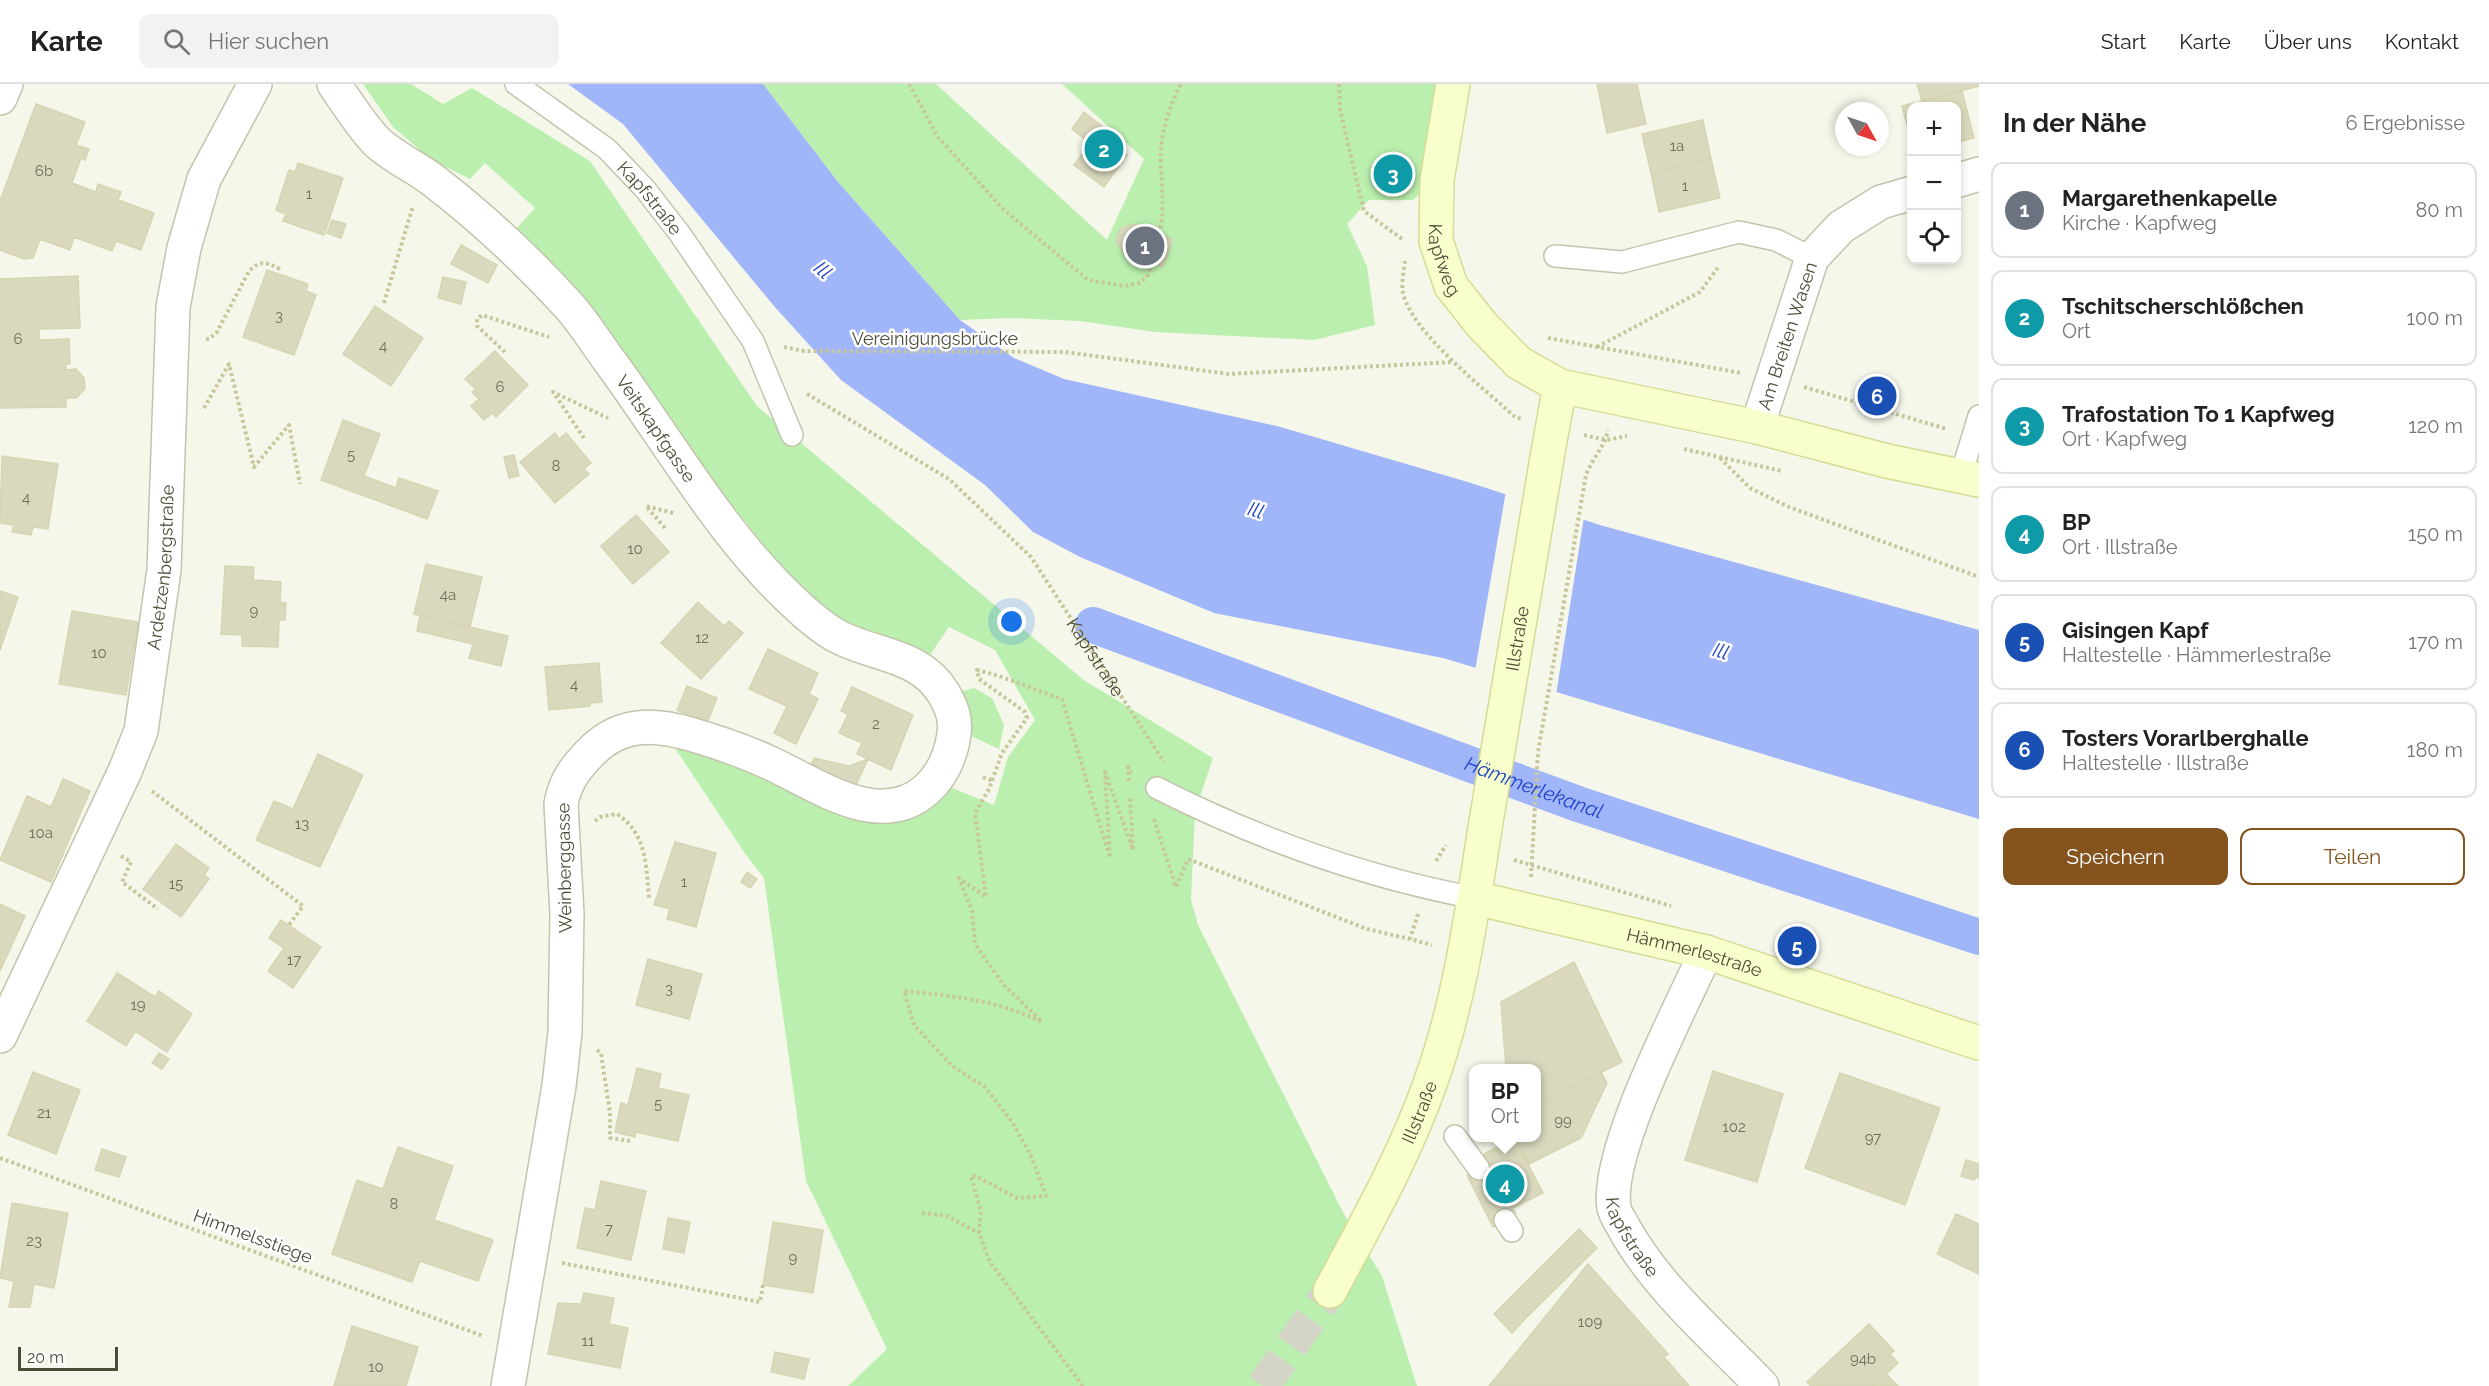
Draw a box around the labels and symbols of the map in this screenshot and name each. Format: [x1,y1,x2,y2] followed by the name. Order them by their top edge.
[1835,102,1889,156] north arrow
[1084,126,1124,172] pin: 2
[1670,137,1684,155] house number: 1a
[1374,152,1412,196] pin: 3
[613,157,687,239] street label: Kapfstraße
[35,162,53,180] house number: 6b
[1682,177,1689,195] house number: 1
[306,185,313,203] house number: 1
[1425,223,1465,300] street label: Kapfweg
[1126,224,1164,268] pin: 1
[809,256,837,284] water label: Ill
[1753,259,1821,412] street label: Am Breiten Wasen
[275,307,283,325] house number: 3
[852,328,1019,349] street label: Vereinigungsbrücke
[13,330,23,348] house number: 6
[379,337,387,355] house number: 4
[612,371,701,486] street label: Veitskapfgasse
[1858,374,1896,418] pin: 6
[495,378,505,396] house number: 6
[347,446,355,464] house number: 5
[552,457,561,475] house number: 8
[142,484,177,651] street label: Ardetzenbergstraße
[22,489,30,507] house number: 4
[1245,496,1267,524] water label: Ill
[627,540,643,558] house number: 10
[440,586,456,604] house number: 4a
[250,602,259,620] house number: 9
[1501,604,1533,673] street label: Illstraße
[997,607,1026,636] your location
[1063,614,1129,701] street label: Kapfstraße
[695,629,709,647] house number: 12
[1710,637,1732,665] water label: Ill
[91,644,107,662] house number: 10
[570,676,578,694] house number: 4
[872,715,880,733] house number: 2
[1461,751,1606,824] water label: Hämmerlekanal
[552,802,576,933] street label: Weinberggasse
[295,815,309,833] house number: 13
[29,824,53,842] house number: 10a
[681,873,688,891] house number: 1
[169,875,183,893] house number: 15
[1625,923,1765,981] street label: Hämmerlestraße
[1778,924,1816,968] pin: 5
[287,951,301,969] house number: 17
[665,980,673,998] house number: 3
[130,996,146,1014] house number: 19
[1397,1078,1441,1147] street label: Illstraße
[654,1095,662,1113] house number: 5
[37,1104,52,1122] house number: 21
[1554,1112,1572,1130] house number: 99
[1722,1118,1746,1136] house number: 102
[1865,1129,1881,1147] house number: 97
[1486,1162,1524,1206] pin: 4
[390,1195,399,1213] house number: 8
[1603,1196,1664,1281] street label: Kapfstraße
[191,1205,316,1267] street label: Himmelsstiege
[605,1220,613,1238] house number: 7
[26,1232,42,1250] house number: 23
[789,1249,798,1267] house number: 9
[1578,1313,1602,1331] house number: 109
[582,1332,595,1350] house number: 11
[18,1344,118,1372] scale bar
[1850,1350,1876,1368] house number: 94b
[368,1358,384,1376] house number: 10

